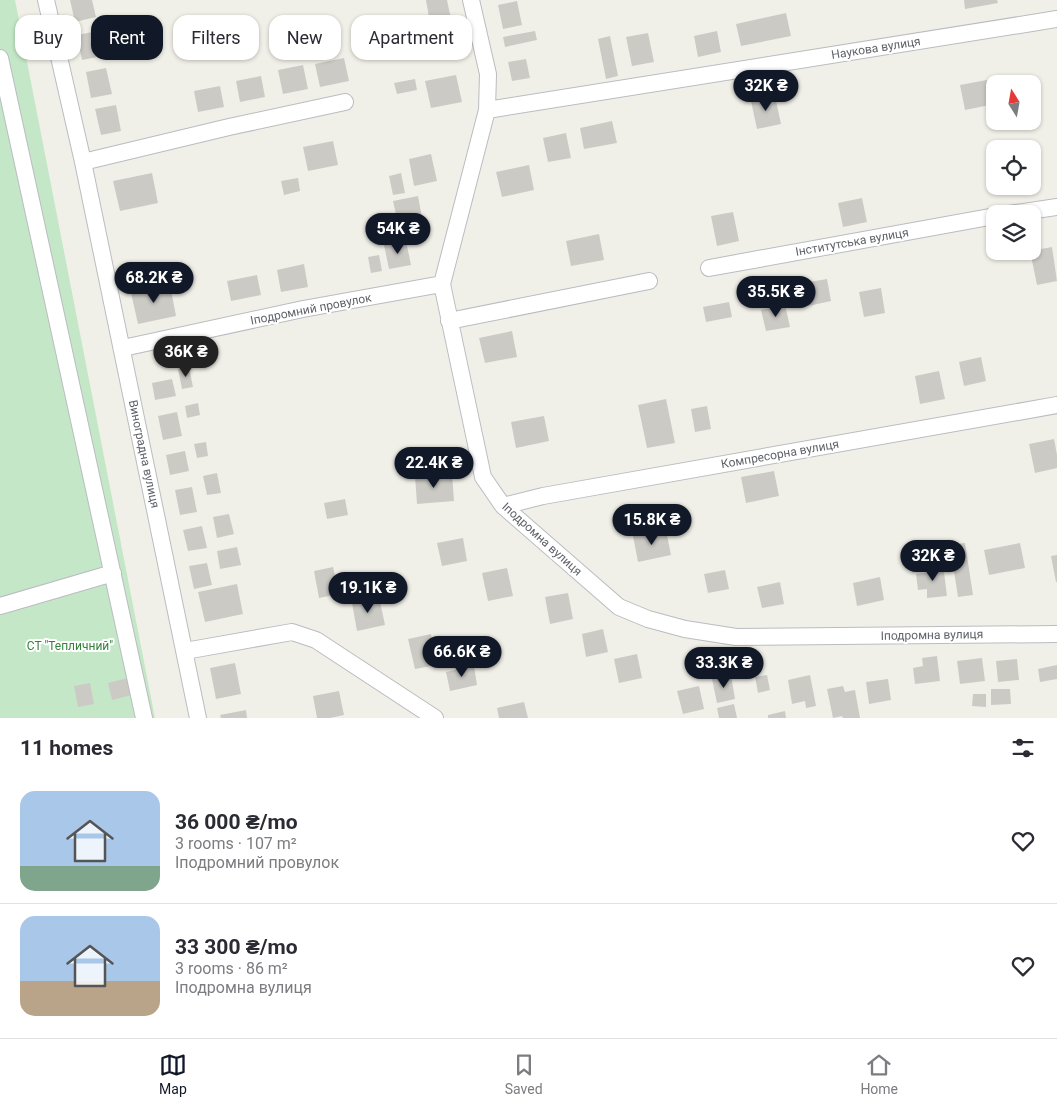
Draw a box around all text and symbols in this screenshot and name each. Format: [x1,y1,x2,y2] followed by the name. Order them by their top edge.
[15,15,81,60] chip: Buy
[91,15,163,60] chip: Rent
[173,15,259,60] chip: Filters
[269,15,341,60] chip: New
[351,15,472,60] chip: Apartment
[830,34,922,62] street label: Наукова вулиця
[731,70,801,112] pin: 32K ₴
[986,75,1041,130] north arrow
[986,75,1041,260] map controls
[744,76,788,95] text: 32K ₴
[986,140,1041,195] button: locate
[986,205,1041,260] button: layers
[363,212,433,255] pin: 54K ₴
[376,219,420,238] text: 54K ₴
[794,225,910,259] street label: Інститутська вулиця
[108,262,200,304] pin: 68.2K ₴
[126,268,183,287] text: 68.2K ₴
[730,276,822,318] pin: 35.5K ₴
[748,282,805,301] text: 35.5K ₴
[249,290,373,328] street label: Іподромний провулок
[151,336,221,378] pin: 36K ₴
[164,342,208,361] text: 36K ₴
[126,399,162,509] street label: Виноградна вулиця
[720,437,840,471] street label: Компресорна вулиця
[388,446,480,489] pin: 22.4K ₴
[406,453,463,472] text: 22.4K ₴
[499,499,585,579] street label: Іподромна вулиця
[606,504,698,546] pin: 15.8K ₴
[624,510,681,529] text: 15.8K ₴
[898,540,968,582] pin: 32K ₴
[911,546,955,565] text: 32K ₴
[322,572,414,614] pin: 19.1K ₴
[340,578,397,597] text: 19.1K ₴
[881,627,983,643] street label: Іподромна вулиця
[416,636,508,678] pin: 66.6K ₴
[27,639,113,653] park label: СТ "Тепличний"
[434,642,491,661] text: 66.6K ₴
[678,646,770,689] pin: 33.3K ₴
[696,653,753,672] text: 33.3K ₴
[1009,734,1037,762] icon: filters
[20,736,113,760] text: 11 homes
[175,810,298,834] text: 36 000 ₴/mo
[60,811,120,871] icon: home
[1009,827,1037,855] icon: heart
[175,834,297,853] text: 3 rooms · 107 m²
[175,853,339,872] text: Іподромний провулок
[175,935,298,959] text: 33 300 ₴/mo
[60,936,120,996] icon: home
[1009,952,1037,980] icon: heart
[175,959,288,978] text: 3 rooms · 86 m²
[175,978,312,997] text: Іподромна вулиця
[159,1051,187,1097] tab: Map
[505,1051,543,1097] tab: Saved
[860,1051,898,1097] tab: Home

